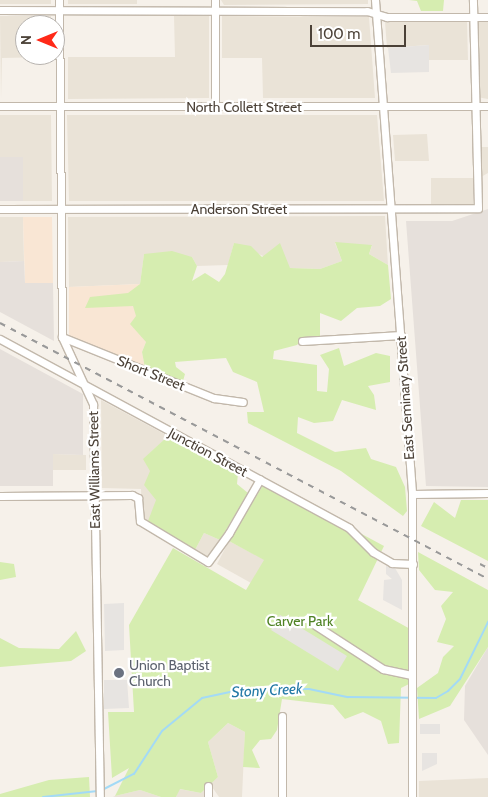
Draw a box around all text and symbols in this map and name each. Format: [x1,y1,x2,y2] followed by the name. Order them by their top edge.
[15,15,65,65] north arrow
[313,15,409,47] scale bar
[318,25,360,43] text: 100 m
[17,35,35,45] text: N
[186,99,302,115] street label: North Collett Street
[191,201,287,217] street label: Anderson Street
[392,336,418,460] street label: East Seminary Street
[115,352,187,394] street label: Short Street
[85,411,103,529] street label: East Williams Street
[166,424,250,480] street label: Junction Street
[267,613,333,629] park label: Carver Park
[129,657,209,690] place label: Union Baptist Church
[113,667,125,679] marker: Union Baptist Church
[231,680,303,702] water label: Stony Creek

